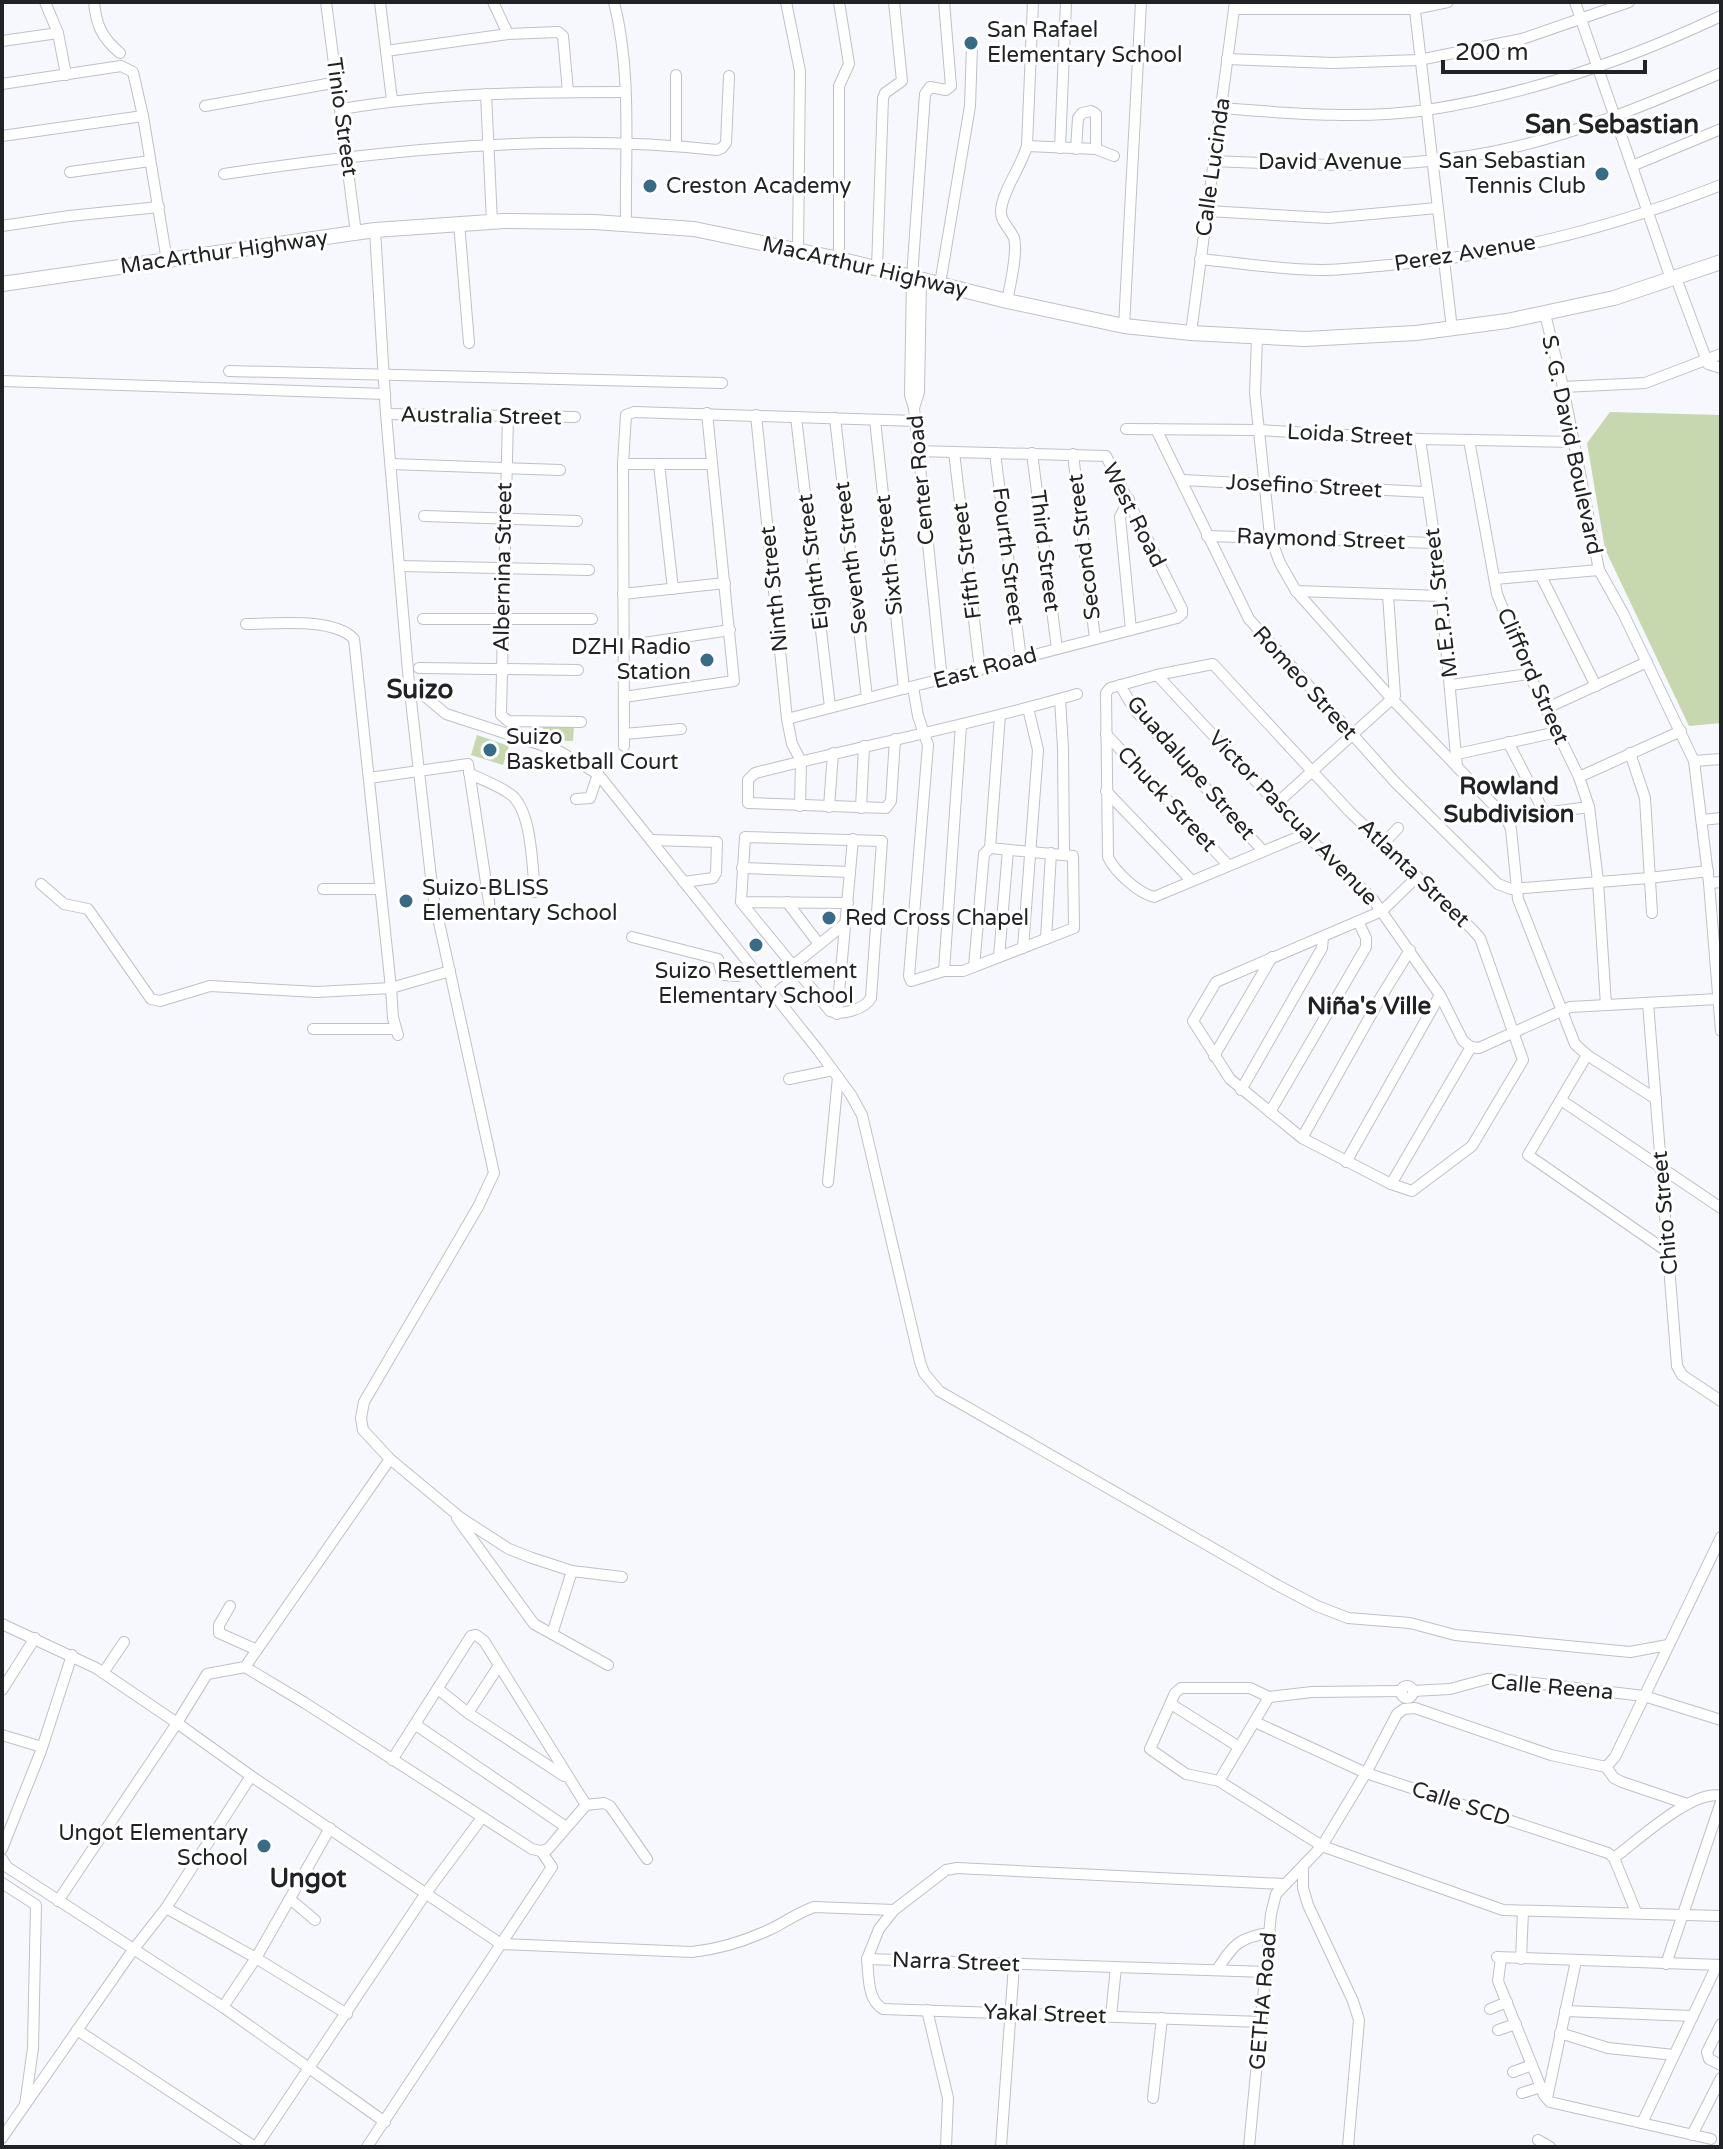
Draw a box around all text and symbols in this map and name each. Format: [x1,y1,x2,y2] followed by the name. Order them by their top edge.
[987,17,1182,68] place label: San Rafael Elementary School
[1443,24,1645,74] scale bar
[962,34,980,52] marker: San Rafael Elementary School
[1455,38,1529,67] text: 200 m
[321,56,363,178] street label: Tinio Street
[1190,96,1236,238] street label: Calle Lucinda
[1525,109,1699,140] district label: San Sebastian
[1439,148,1586,199] place label: San Sebastian Tennis Club
[1258,149,1402,175] street label: David Avenue
[1593,165,1611,183] marker: San Sebastian Tennis Club
[666,173,851,199] place label: Creston Academy
[641,177,659,195] marker: Creston Academy
[118,225,330,279] street label: MacArthur Highway
[1392,229,1538,277] street label: Perez Avenue
[760,231,970,303] street label: MacArthur Highway
[1536,333,1608,557] street label: S. G. David Boulevard
[400,402,562,430] street label: Australia Street
[902,414,940,546] street label: Center Road
[1286,419,1414,451] street label: Loida Street
[1097,458,1171,572] street label: West Road
[1225,469,1383,503] street label: Josefino Street
[1062,473,1106,621] street label: Second Street
[829,480,873,636] street label: Seventh Street
[489,482,517,652] street label: Albernina Street
[987,486,1029,626] street label: Fourth Street
[1025,489,1065,613] street label: Third Street
[792,492,834,632] street label: Eighth Street
[870,493,908,617] street label: Sixth Street
[947,501,987,621] street label: Fifth Street
[1236,523,1406,555] street label: Raymond Street
[754,525,794,653] street label: Ninth Street
[1419,527,1463,679] street label: M.E.P.J. Street
[1491,604,1575,748] street label: Clifford Street
[1247,621,1363,745] street label: Romeo Street
[571,634,691,685] place label: DZHI Radio Station
[930,642,1040,694] street label: East Road
[698,651,716,669] marker: DZHI Radio Station
[387,674,454,705] district label: Suizo
[1121,691,1261,845] street label: Guadalupe Street
[506,724,678,775] place label: Suizo Basketball Court
[1203,725,1383,911] street label: Victor Pascual Avenue
[481,741,499,759] marker: Suizo Basketball Court
[1112,741,1222,857] street label: Chuck Street
[1444,772,1574,829] district label: Rowland Subdivision
[1353,813,1475,933] street label: Atlanta Street
[422,875,617,926] place label: Suizo-BLISS Elementary School
[397,892,415,910] marker: Suizo-BLISS Elementary School
[845,905,1029,931] place label: Red Cross Chapel
[820,909,838,927] marker: Red Cross Chapel
[747,936,765,954] marker: Suizo Resettlement Elementary School
[655,958,857,1009] place label: Suizo Resettlement Elementary School
[1307,992,1431,1021] district label: Niña's Ville
[1647,1150,1683,1276] street label: Chito Street
[1490,1669,1614,1705] street label: Calle Reena
[1408,1776,1514,1832] street label: Calle SCD
[58,1820,248,1871] place label: Ungot Elementary School
[255,1837,273,1855] marker: Ungot Elementary School
[269,1863,347,1894] district label: Ungot
[1244,1931,1282,2071] street label: GETHA Road
[892,1947,1020,1977] street label: Narra Street
[983,1999,1107,2029] street label: Yakal Street

